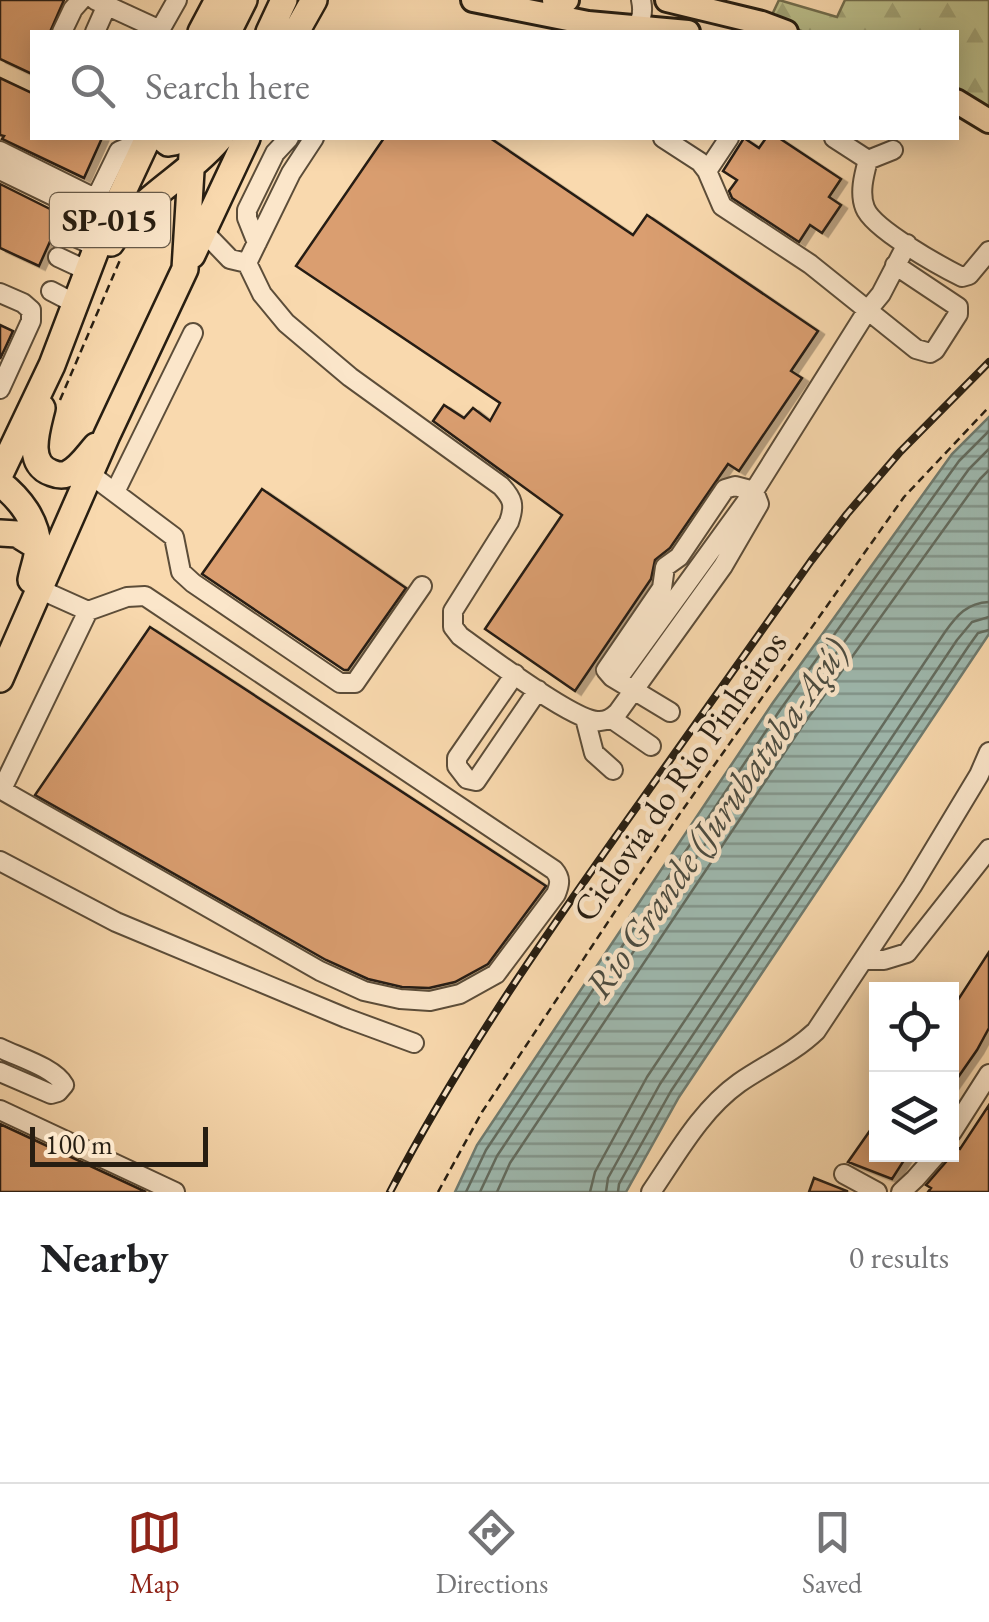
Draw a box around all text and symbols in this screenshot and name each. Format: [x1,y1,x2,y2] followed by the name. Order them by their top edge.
[30,30,959,140] search box
[65,58,120,113] icon: search
[145,61,310,110] text: Search here
[50,193,170,247] road number: SP-015
[562,622,796,930] street label: Ciclovia do Rio Pinheiros
[573,629,859,1007] water label: Rio Grande (Jurubatuba-Açú)
[869,982,959,1162] map controls
[869,982,959,1072] button: locate
[869,1072,959,1162] button: layers
[30,1122,208,1166] scale bar
[45,1126,113,1162] text: 100 m
[40,1230,169,1285] text: Nearby
[849,1236,949,1278] text: 0 results
[127,1505,182,1601] tab: Map
[436,1505,548,1601] tab: Directions
[802,1505,862,1601] tab: Saved

